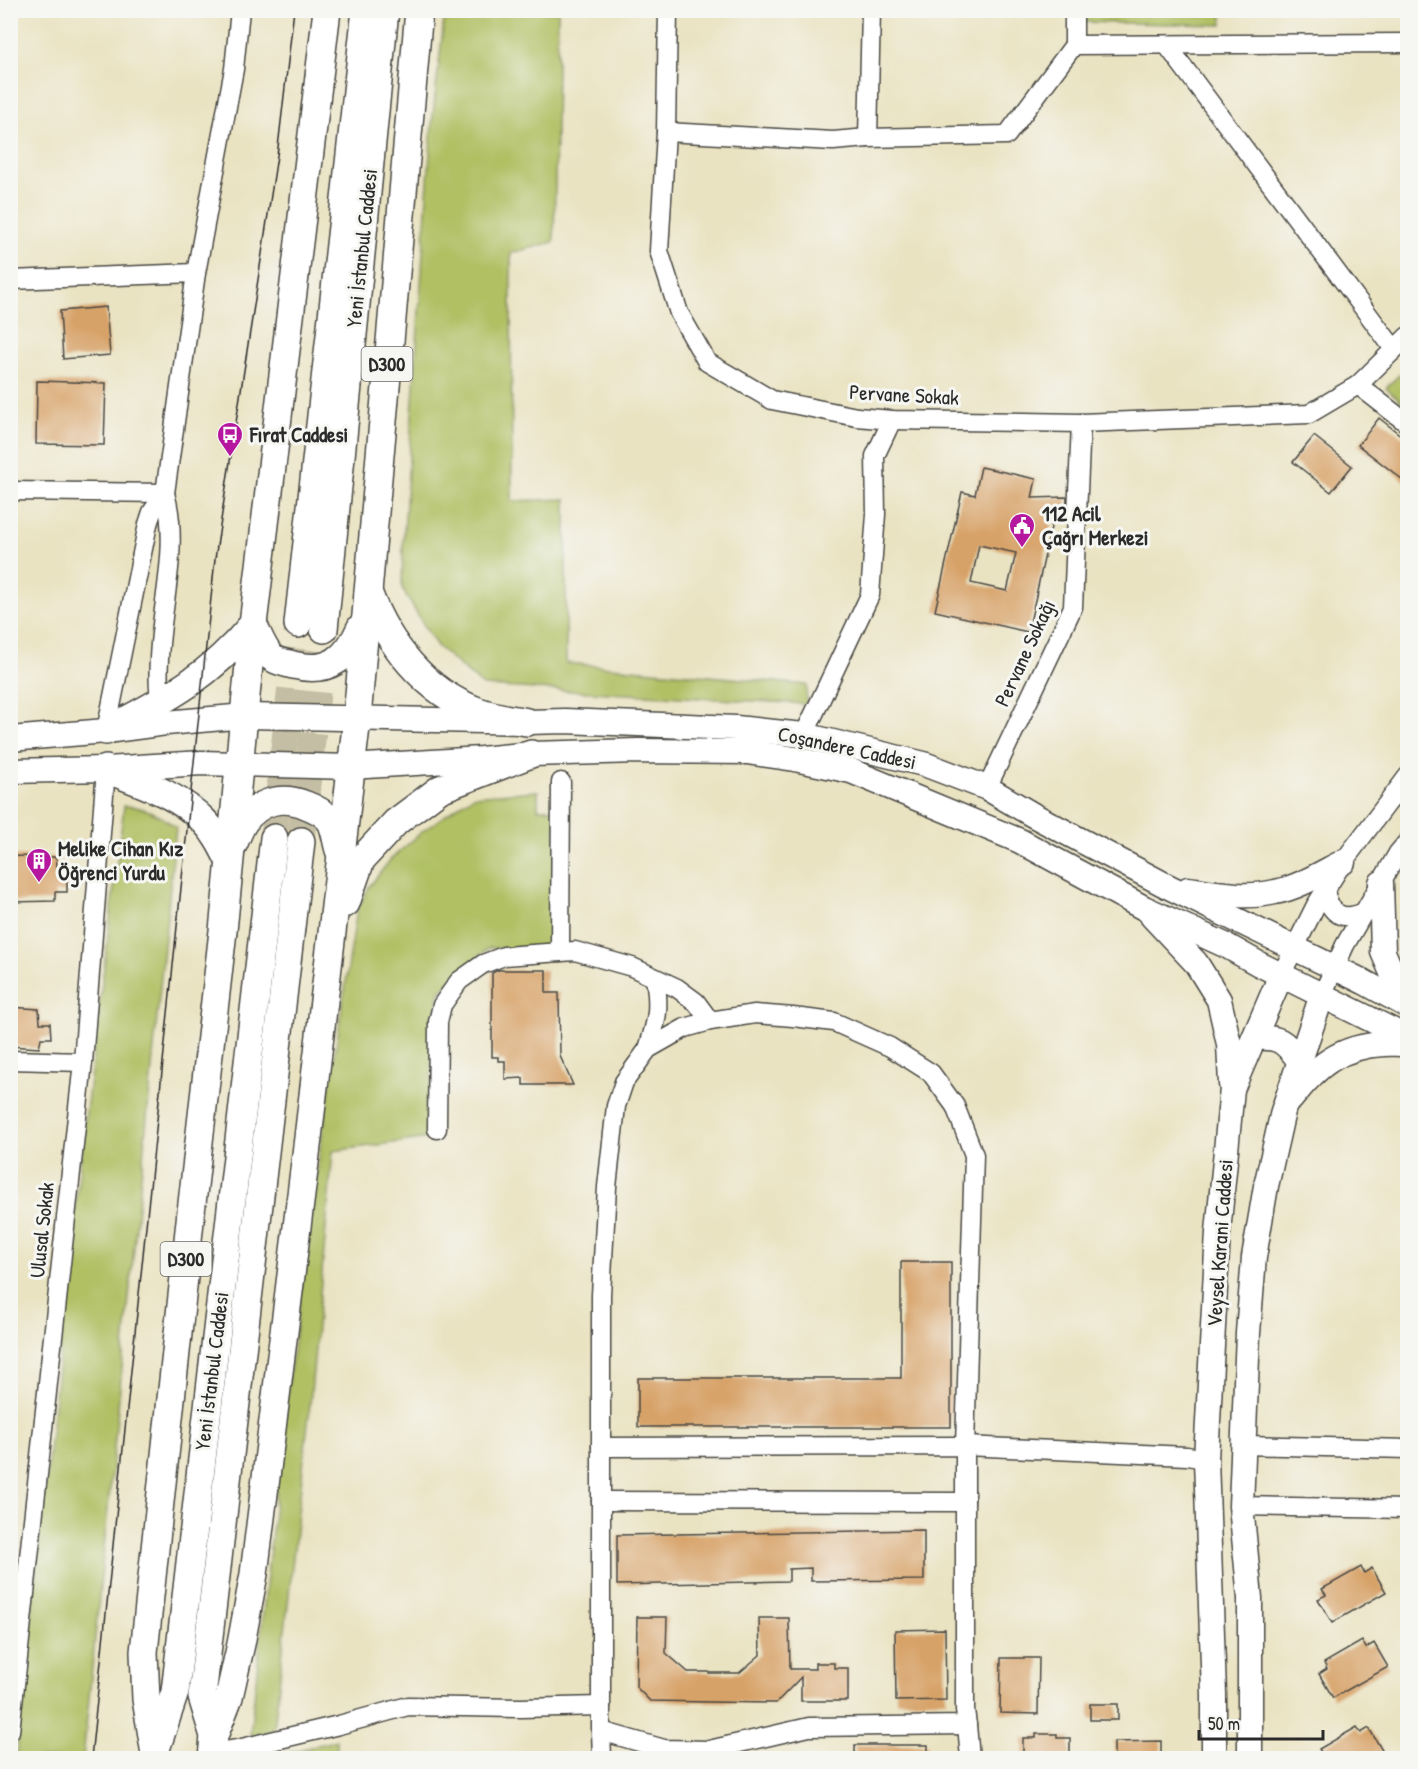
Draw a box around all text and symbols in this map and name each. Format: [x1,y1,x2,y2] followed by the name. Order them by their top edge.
[339,167,384,329] street label: Yeni İstanbul Caddesi
[362,347,412,381] road number: D300
[849,377,960,412] street label: Pervane Sokak
[215,420,245,458] bus stop icon: Fırat Caddesi
[249,420,348,449] place label: Fırat Caddesi
[1042,499,1148,553] place label: 112 Acil Çağrı Merkezi
[1007,511,1037,549] public building icon: 112 Acil Çağrı Merkezi
[987,595,1062,711] street label: Pervane Sokağı
[775,719,919,776] street label: Coşandere Caddesi
[58,834,183,888] place label: Melike Cihan Kız Öğrenci Yurdu
[24,846,54,884] building icon: Melike Cihan Kız Öğrenci Yurdu
[1199,1158,1240,1328] street label: Veysel Karani Caddesi
[22,1180,61,1279] street label: Ulusal Sokak
[160,1242,212,1276] road number: D300
[187,1290,236,1452] street label: Yeni İstanbul Caddesi
[1199,1703,1324,1741] scale bar
[1208,1711,1240,1736] text: 50 m

